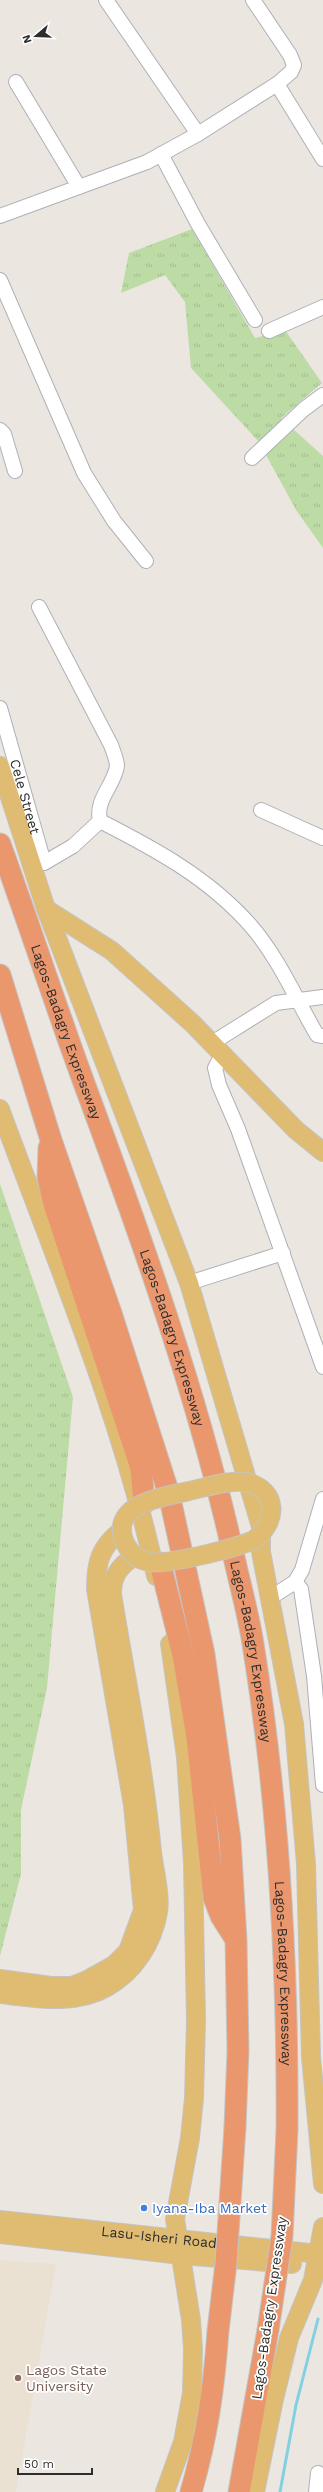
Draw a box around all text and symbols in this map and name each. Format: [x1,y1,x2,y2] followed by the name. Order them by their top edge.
[16,16,56,56] north arrow
[20,33,34,45] text: N
[7,757,43,836] street label: Cele Street
[28,942,105,1122] street label: Lagos-Badagry Expressway
[137,1247,208,1429] street label: Lagos-Badagry Expressway
[227,1559,275,1744] street label: Lagos-Badagry Expressway
[272,1881,295,2067] street label: Lagos-Badagry Expressway
[152,2200,267,2216] place label: Iyana-Iba Market
[139,2203,149,2213] marker: Iyana-Iba Market
[248,2215,290,2401] street label: Lagos-Badagry Expressway
[101,2223,218,2251] street label: Lasu-Isheri Road
[26,2362,107,2394] place label: Lagos State University
[13,2373,23,2383] marker: Lagos State University
[18,2450,92,2476] scale bar
[24,2457,54,2471] text: 50 m

